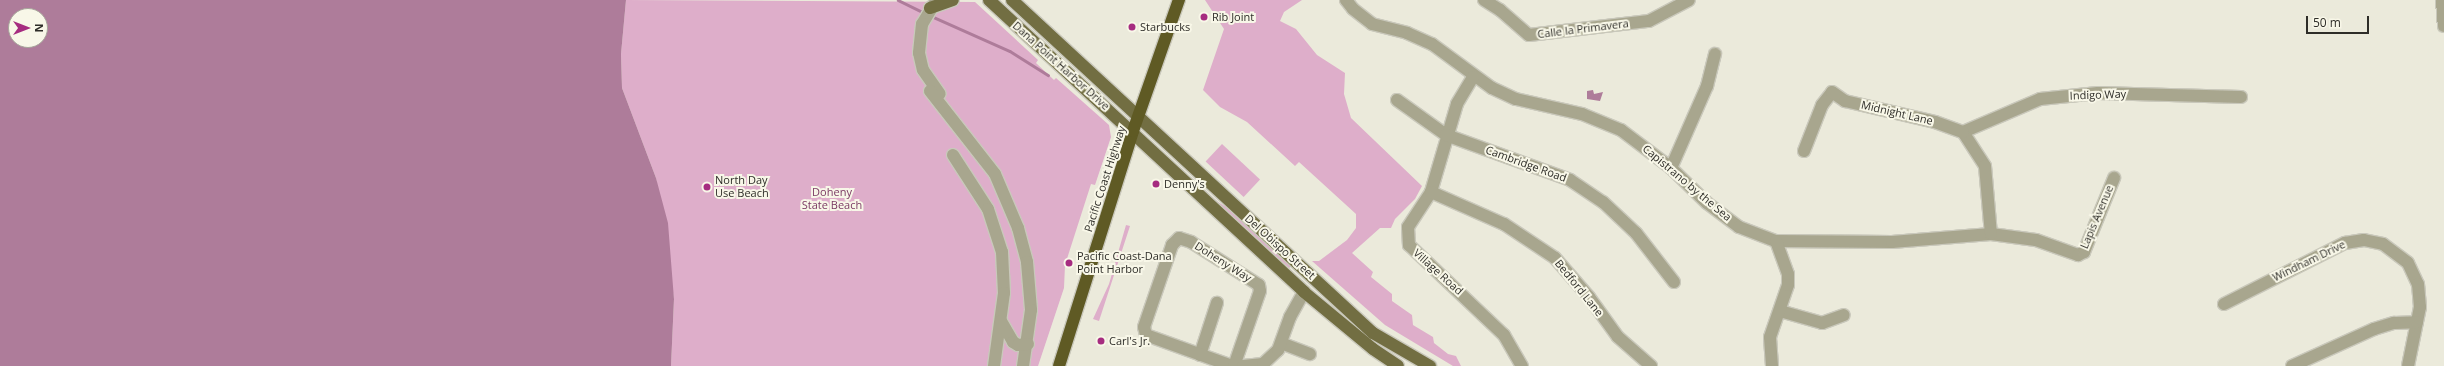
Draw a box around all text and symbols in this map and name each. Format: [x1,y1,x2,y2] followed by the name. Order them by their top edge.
[8,8,48,48] north arrow
[2308,8,2371,34] scale bar
[1212,10,1254,24] place label: Rib Joint
[1199,12,1209,22] marker: Rib Joint
[2313,14,2341,31] text: 50 m
[1537,17,1629,41] street label: Calle la Primavera
[1010,19,1112,113] street label: Dana Point Harbor Drive
[1140,20,1190,34] place label: Starbucks
[1127,22,1137,32] marker: Starbucks
[32,24,47,32] text: N
[2070,87,2126,103] street label: Indigo Way
[1860,98,1934,128] street label: Midnight Lane
[1082,124,1128,234] street label: Pacific Coast Highway
[1640,142,1734,224] street label: Capistrano by the Sea
[1484,143,1568,185] street label: Cambridge Road
[715,174,769,200] place label: North Day Use Beach
[1164,177,1205,191] place label: Denny's
[1151,179,1161,189] marker: Denny's
[702,182,712,192] marker: North Day Use Beach
[2078,183,2116,251] street label: Lapis Avenue
[802,186,862,212] park label: Doheny State Beach
[1242,212,1318,282] street label: Del Obispo Street
[2270,238,2348,284] street label: Windham Drive
[1192,239,1254,285] street label: Doheny Way
[1410,246,1466,298] street label: Village Road
[1077,250,1172,276] place label: Pacific Coast-Dana Point Harbor
[1552,257,1606,319] street label: Bedford Lane
[1064,258,1074,268] marker: Pacific Coast-Dana Point Harbor
[1109,334,1150,348] place label: Carl's Jr.
[1096,336,1106,346] marker: Carl's Jr.

